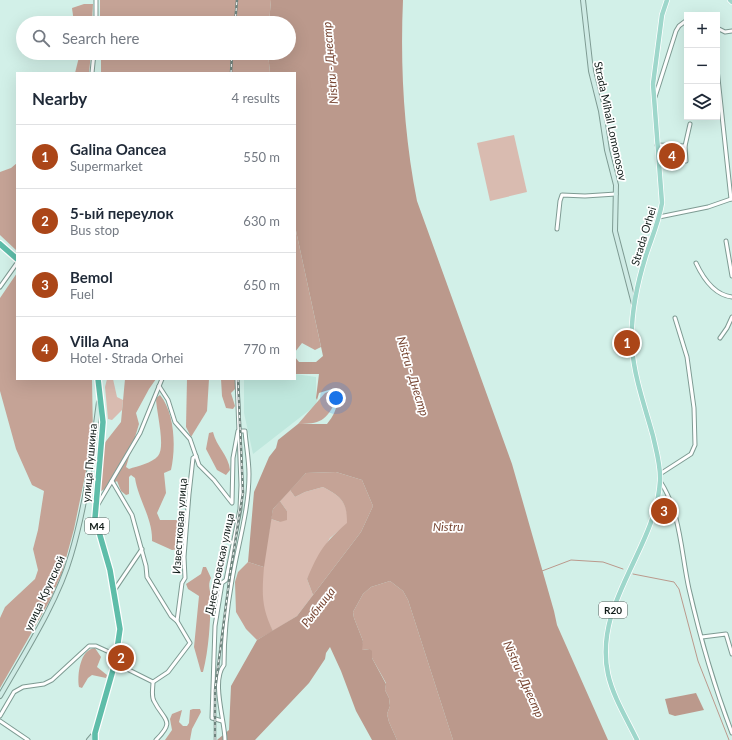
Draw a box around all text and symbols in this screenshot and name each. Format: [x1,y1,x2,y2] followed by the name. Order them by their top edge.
[684,12,720,120] map controls
[684,12,720,48] button: +
[16,16,296,60] search box
[319,21,341,105] water label: Nistru - Днестр
[30,27,52,49] icon: search
[62,29,139,47] text: Search here
[684,48,720,84] button: −
[592,60,630,182] street label: Strada Mihail Lomonosov
[684,84,720,120] button: layers
[32,88,87,109] text: Nearby
[232,90,280,106] text: 4 results
[70,140,166,158] text: Galina Oancea
[659,141,685,171] pin: 4
[41,149,49,165] text: 1
[243,149,280,165] text: 550 m
[70,158,143,174] text: Supermarket
[70,204,174,222] text: 5-ый переулок
[628,205,658,267] street label: Strada Orhei
[41,213,49,229] text: 2
[243,213,280,229] text: 630 m
[70,222,119,238] text: Bus stop
[70,268,113,286] text: Bemol
[41,277,49,293] text: 3
[243,277,280,293] text: 650 m
[70,286,94,302] text: Fuel
[614,328,640,358] pin: 1
[70,332,129,350] text: Villa Ana
[394,334,432,418] water label: Nistru - Днестр
[41,341,49,357] text: 4
[243,341,280,357] text: 770 m
[70,350,183,366] text: Hotel · Strada Orhei
[326,388,346,408] your location
[79,423,99,503] street label: улица Пушкина
[169,478,189,574] street label: Известковая улица
[651,496,677,526] pin: 3
[202,512,236,616] street label: Днестровская улица
[85,518,109,534] road number: M4
[433,519,463,534] water label: Nistru
[21,553,67,633] street label: улица Крупской
[298,584,338,630] water label: Рыбница
[599,602,627,618] road number: R20
[500,638,548,720] water label: Nistru - Днестр
[108,643,134,673] pin: 2

